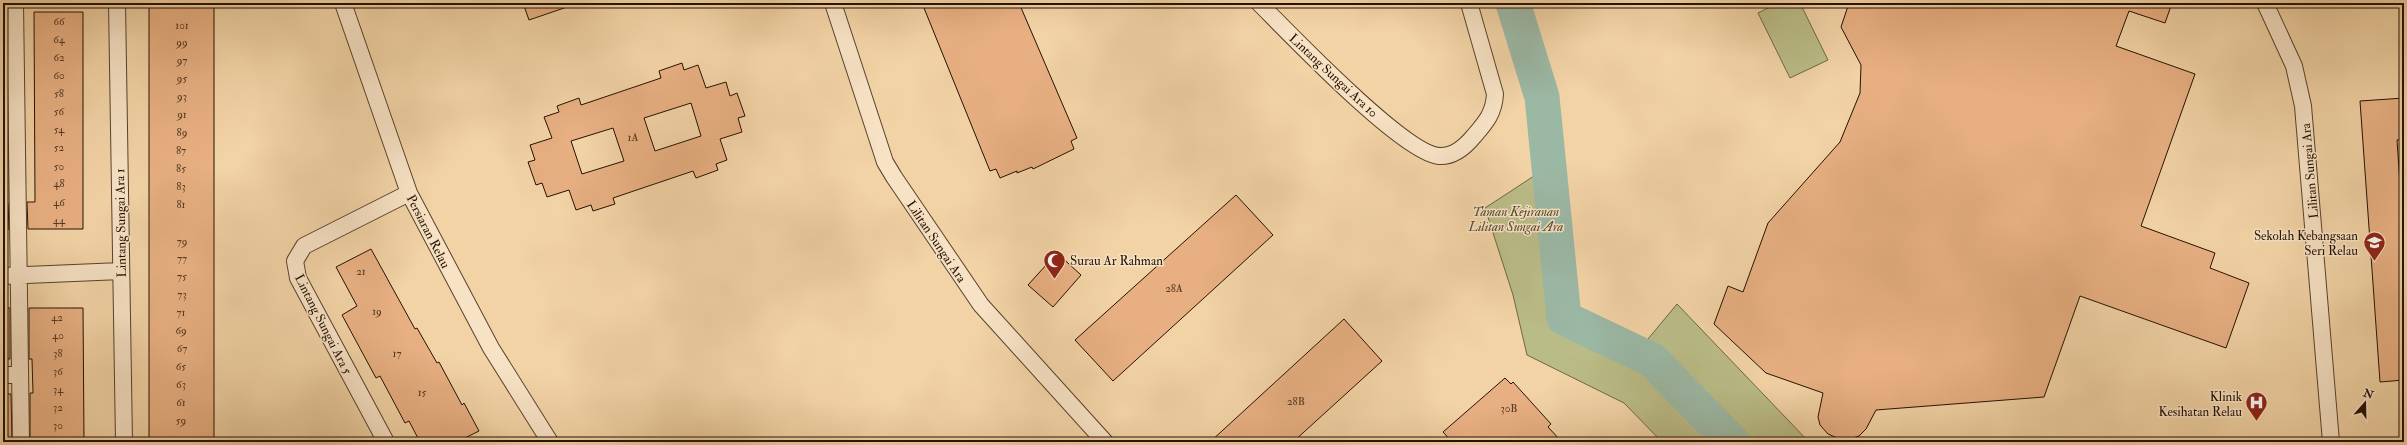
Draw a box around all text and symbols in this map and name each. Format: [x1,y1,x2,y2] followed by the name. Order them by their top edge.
[53,15,66,28] house number: 66
[175,19,189,32] house number: 101
[1285,30,1381,121] street label: Lintang Sungai Ara 10
[53,33,66,46] house number: 64
[175,36,188,49] house number: 99
[53,51,65,64] house number: 62
[176,54,187,67] house number: 97
[53,69,65,82] house number: 60
[176,72,187,85] house number: 95
[54,87,64,100] house number: 58
[176,90,187,103] house number: 93
[54,105,66,118] house number: 56
[176,108,187,121] house number: 91
[2298,122,2322,219] street label: Lilitan Sungai Ara
[54,123,65,136] house number: 54
[177,126,187,139] house number: 89
[628,131,638,144] house number: 1A
[54,141,65,154] house number: 52
[176,144,186,157] house number: 87
[54,160,65,173] house number: 50
[176,162,186,175] house number: 85
[112,168,130,278] street label: Lintang Sungai Ara 1
[53,177,65,190] house number: 48
[176,180,186,193] house number: 83
[403,192,454,271] street label: Persiaran Relau
[53,196,66,209] house number: 46
[903,197,970,286] street label: Lilitan Sungai Ara
[176,198,186,211] house number: 81
[1468,204,1563,235] park label: Taman Kejiranan Lilitan Sungai Ara
[53,214,66,227] house number: 44
[2254,228,2358,259] place label: Sekolah Kebangsaan Seri Relau
[2361,229,2387,262] school or university icon: Sekolah Kebangsaan Seri Relau
[177,235,187,248] house number: 79
[1042,247,1068,280] mosque icon: Surau Ar Rahman
[177,252,187,265] house number: 77
[1070,253,1163,269] place label: Surau Ar Rahman
[356,265,366,278] house number: 21
[177,270,187,283] house number: 75
[291,272,355,377] street label: Lintang Sungai Ara 5
[1165,282,1183,295] house number: 28A
[177,288,187,301] house number: 73
[372,305,382,318] house number: 19
[177,306,186,319] house number: 71
[51,311,63,324] house number: 42
[175,324,187,337] house number: 69
[52,329,64,342] house number: 40
[177,342,187,355] house number: 67
[53,347,63,360] house number: 38
[393,347,401,360] house number: 17
[176,360,186,373] house number: 65
[53,365,64,378] house number: 36
[176,378,186,391] house number: 63
[53,383,64,396] house number: 34
[2345,383,2385,423] north arrow
[418,386,427,399] house number: 15
[2360,386,2376,402] text: N
[2159,389,2243,420] place label: Klinik Kesihatan Relau
[2244,390,2270,423] hospital icon: Klinik Kesihatan Relau
[1287,395,1305,408] house number: 28B
[176,396,186,409] house number: 61
[53,401,63,414] house number: 32
[1500,402,1518,415] house number: 30B
[176,414,186,427] house number: 59
[53,419,63,432] house number: 30

